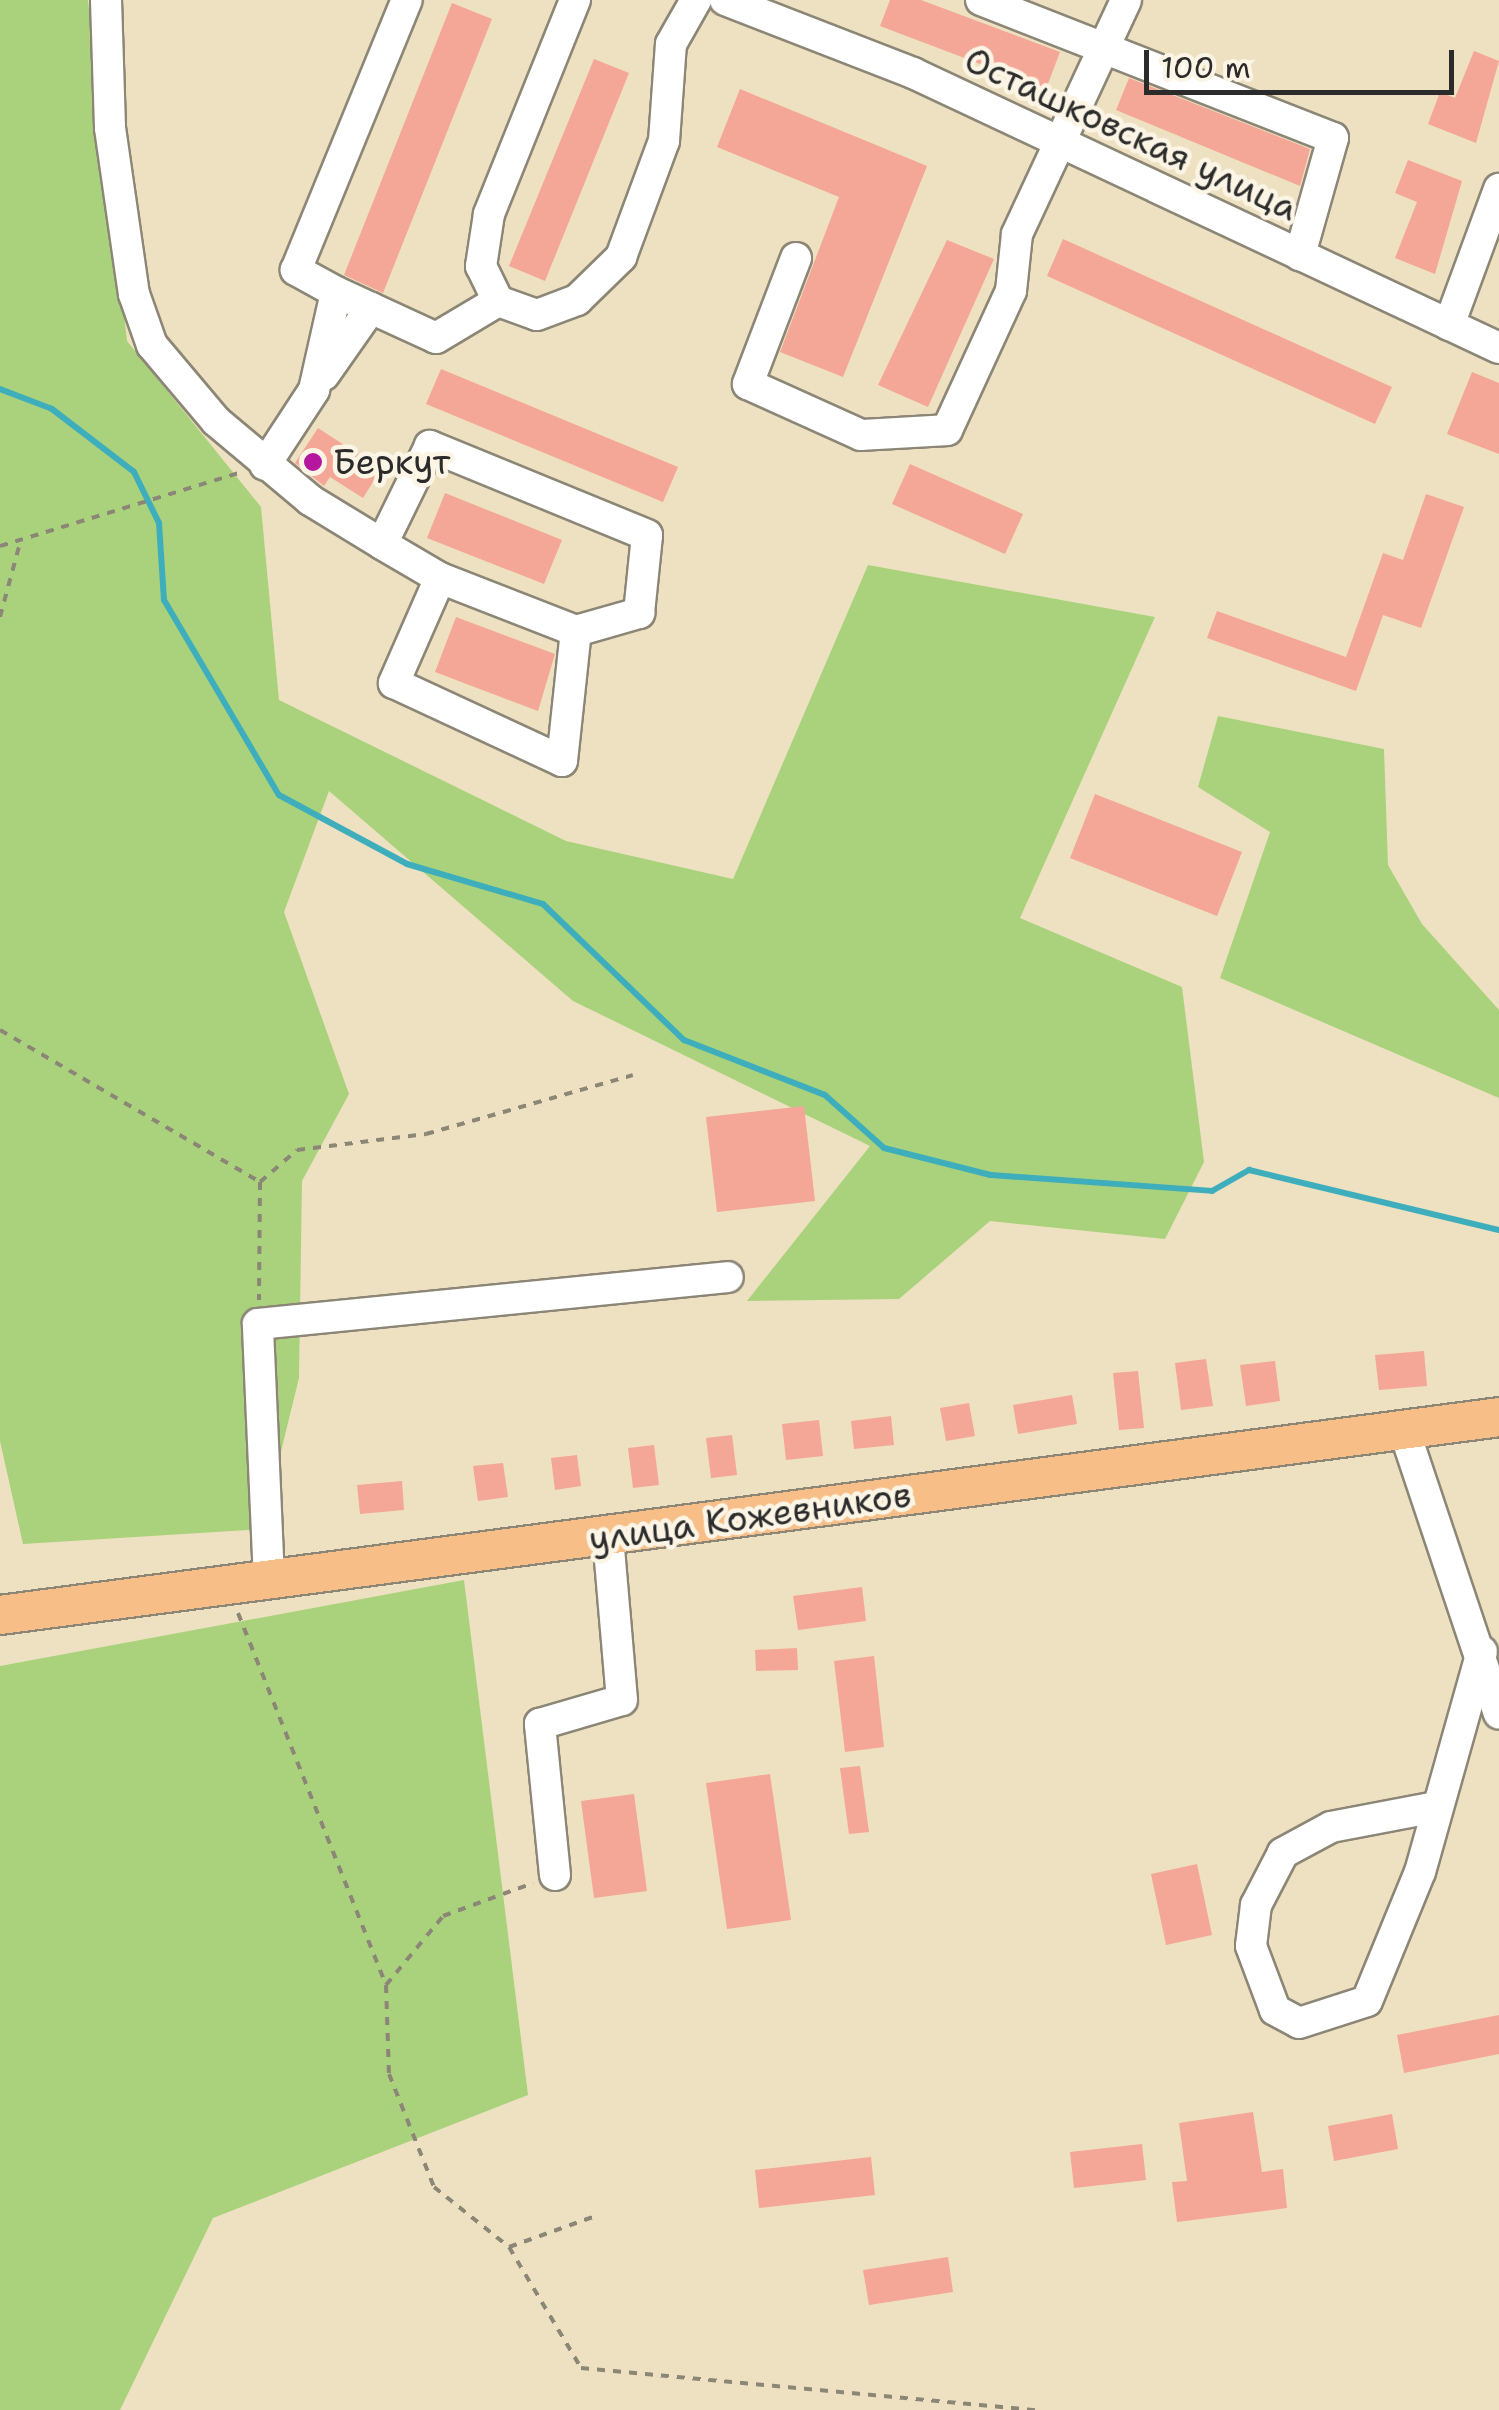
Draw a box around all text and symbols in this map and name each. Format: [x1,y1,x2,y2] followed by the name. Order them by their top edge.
[1149,30,1459,92] scale bar
[958,38,1304,230] street label: Осташковская улица
[1161,47,1251,88] text: 100 m
[333,441,450,483] place label: Беркут
[302,451,324,473] marker: Беркут
[586,1474,914,1560] street label: улица Кожевников

